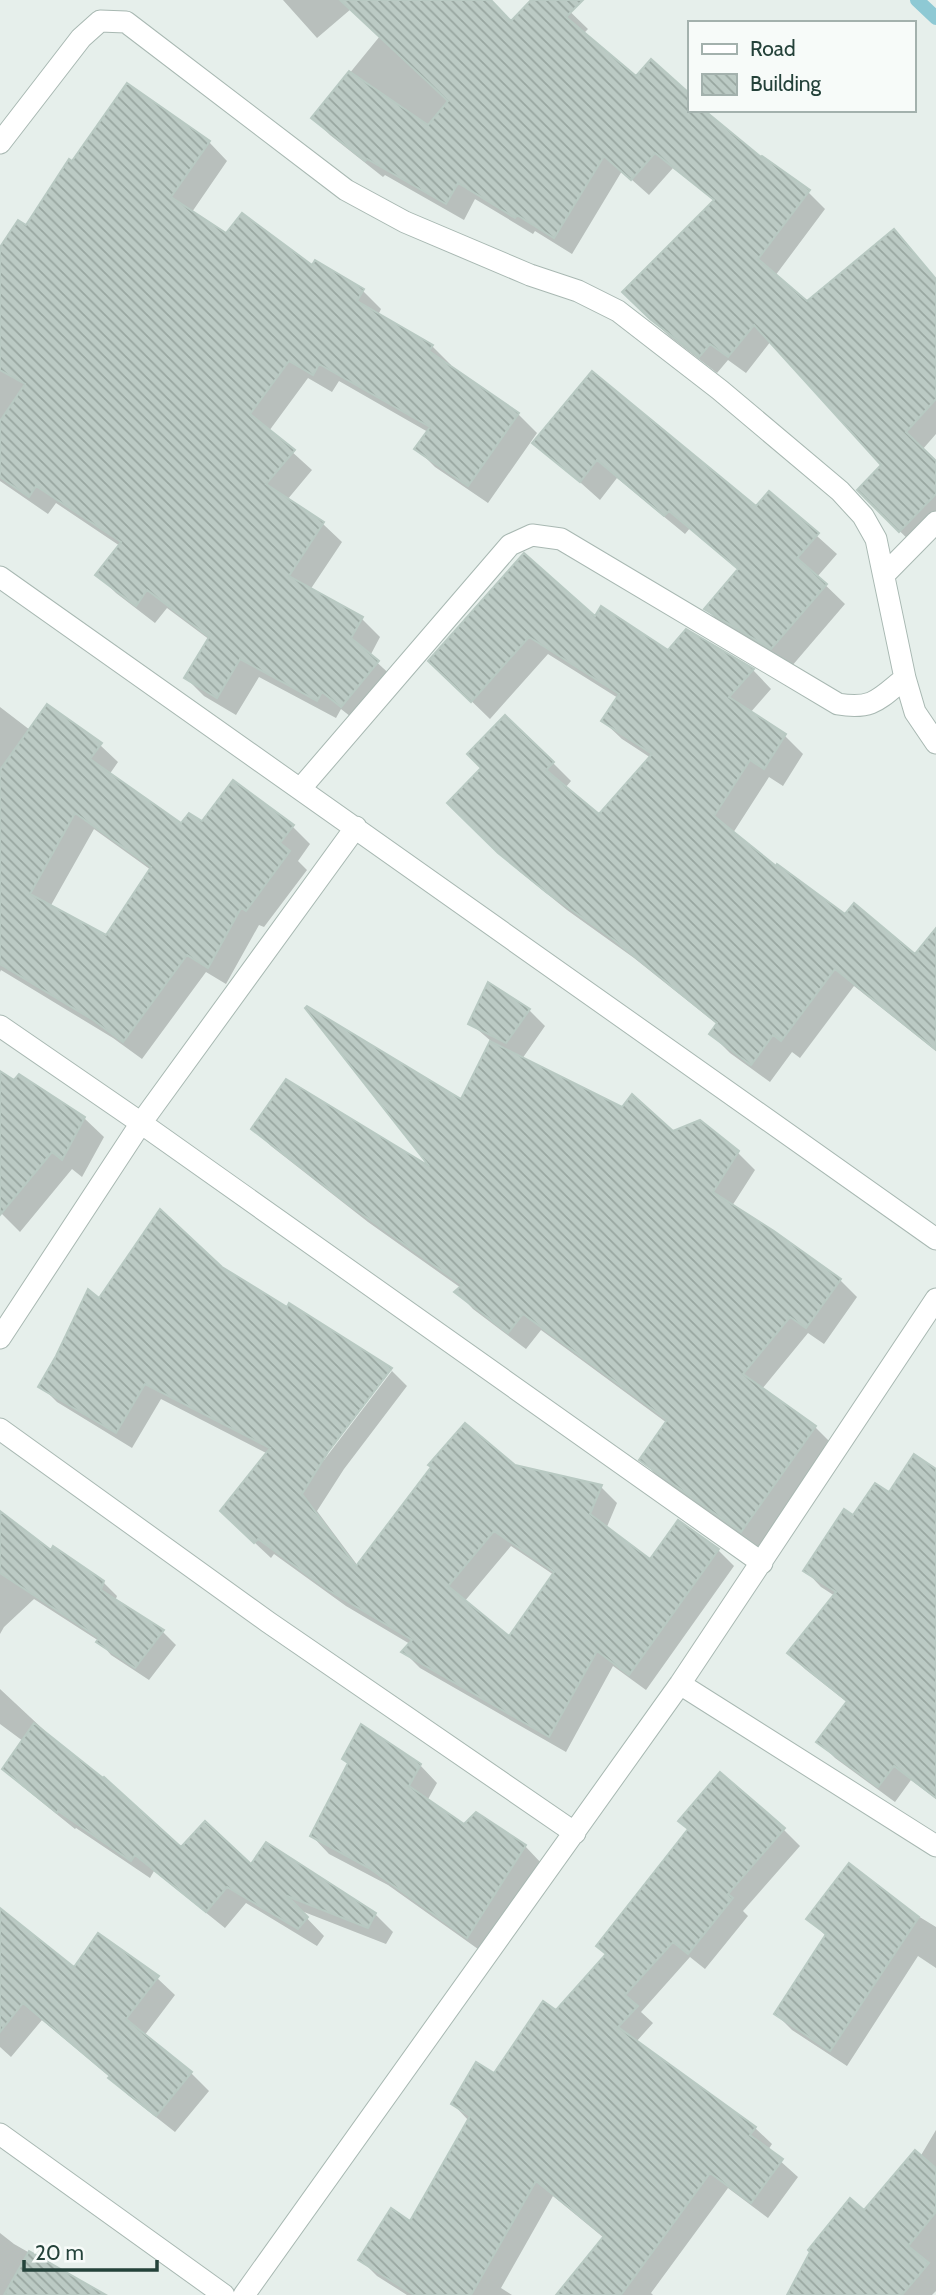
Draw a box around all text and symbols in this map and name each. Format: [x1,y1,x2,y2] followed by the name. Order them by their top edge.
[688,21,915,112] legend
[750,36,796,61] text: Road
[750,71,822,96] text: Building
[24,2228,158,2272] scale bar
[35,2240,84,2265] text: 20 m

